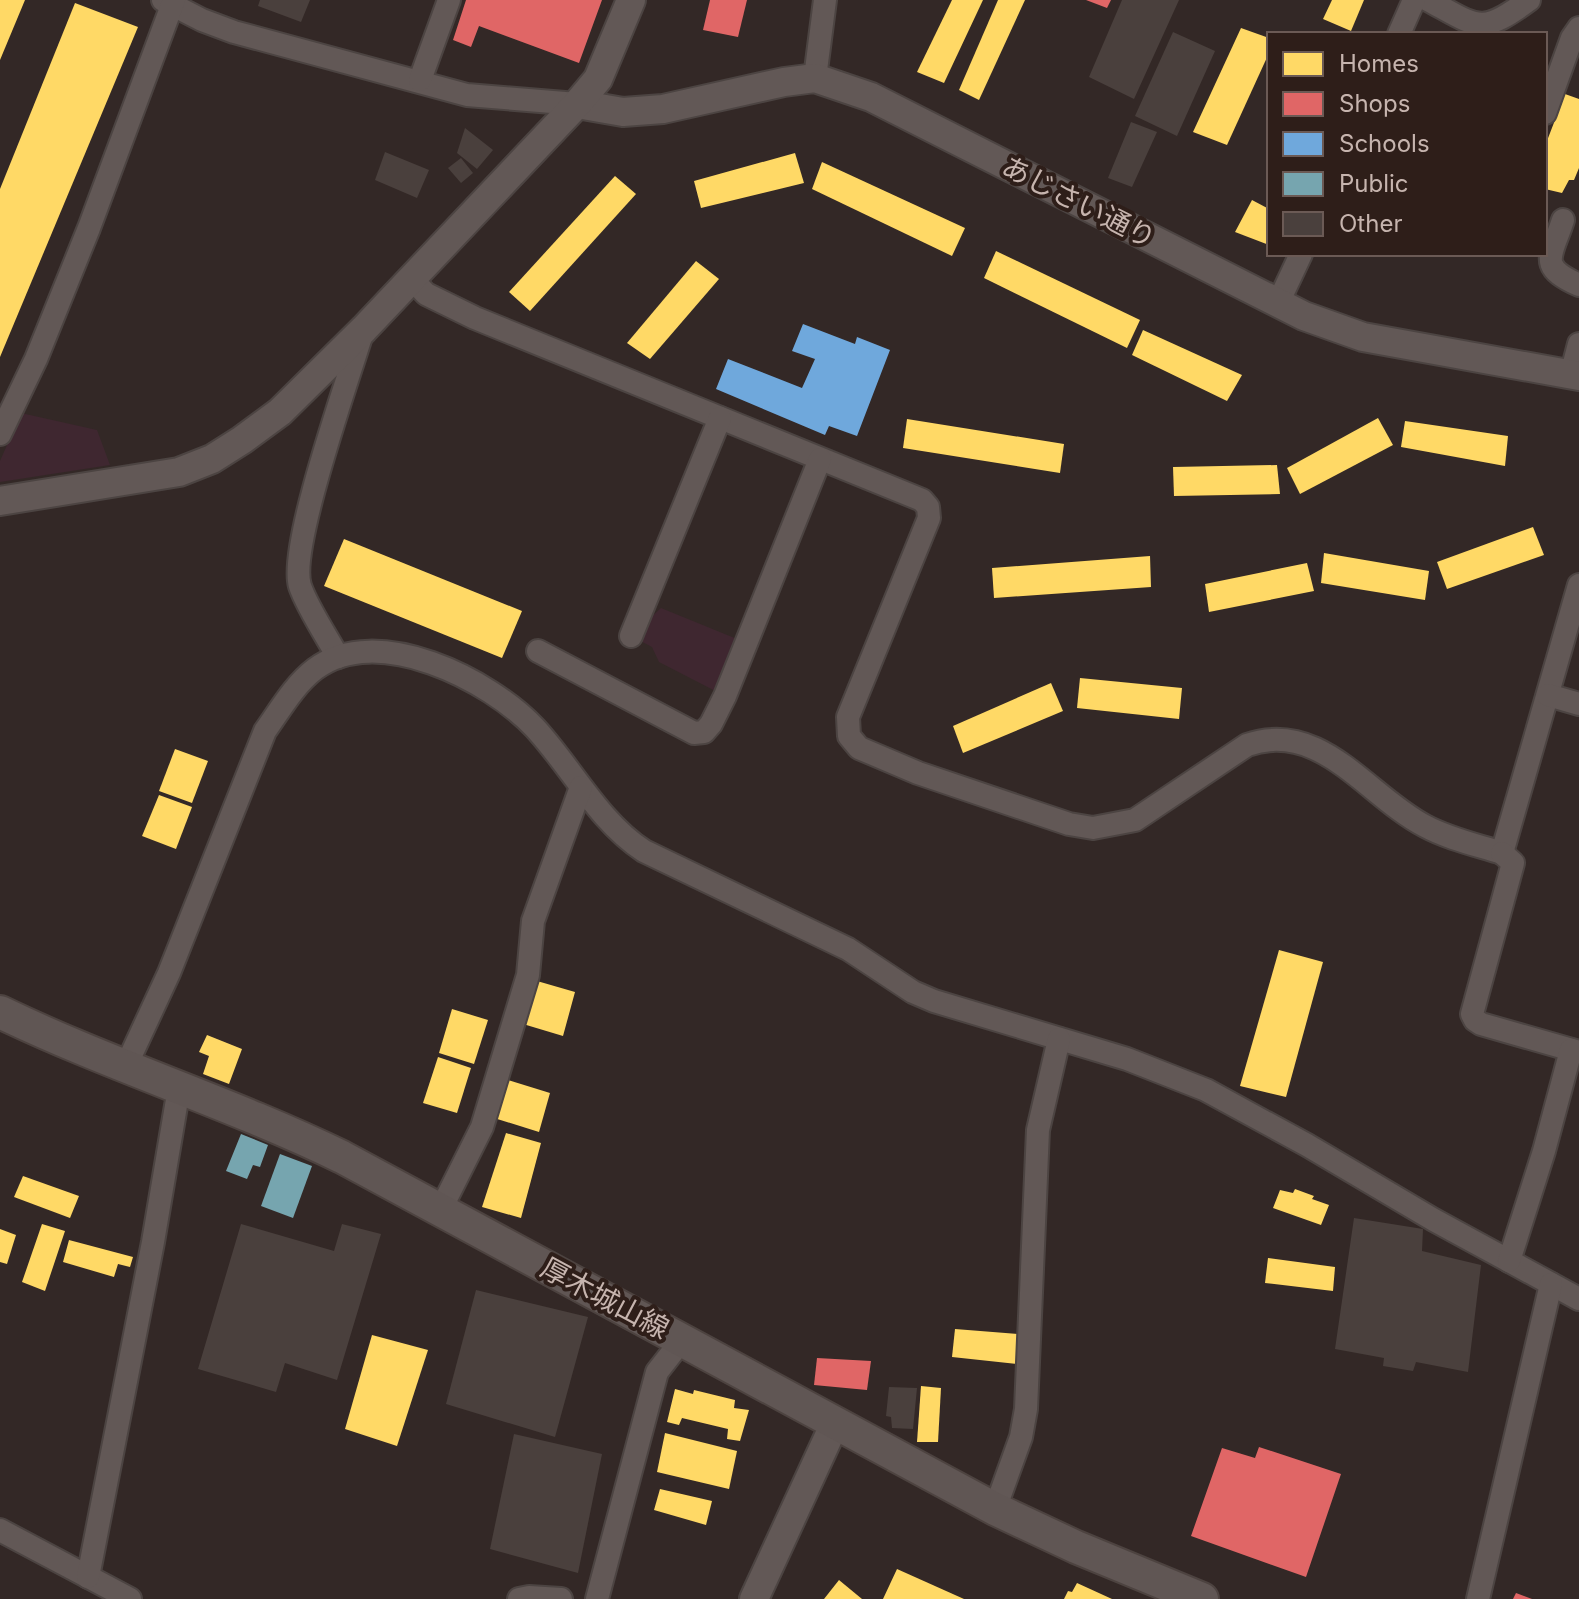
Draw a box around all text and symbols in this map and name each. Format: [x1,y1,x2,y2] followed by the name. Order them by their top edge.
[1267,32,1547,256] legend
[1339,49,1419,78] text: Homes
[1339,89,1410,118] text: Shops
[1339,129,1430,158] text: Schools
[996,149,1162,255] street label: あじさい通り
[1339,169,1409,198] text: Public
[1339,209,1402,238] text: Other
[535,1250,675,1346] street label: 厚木城山線

